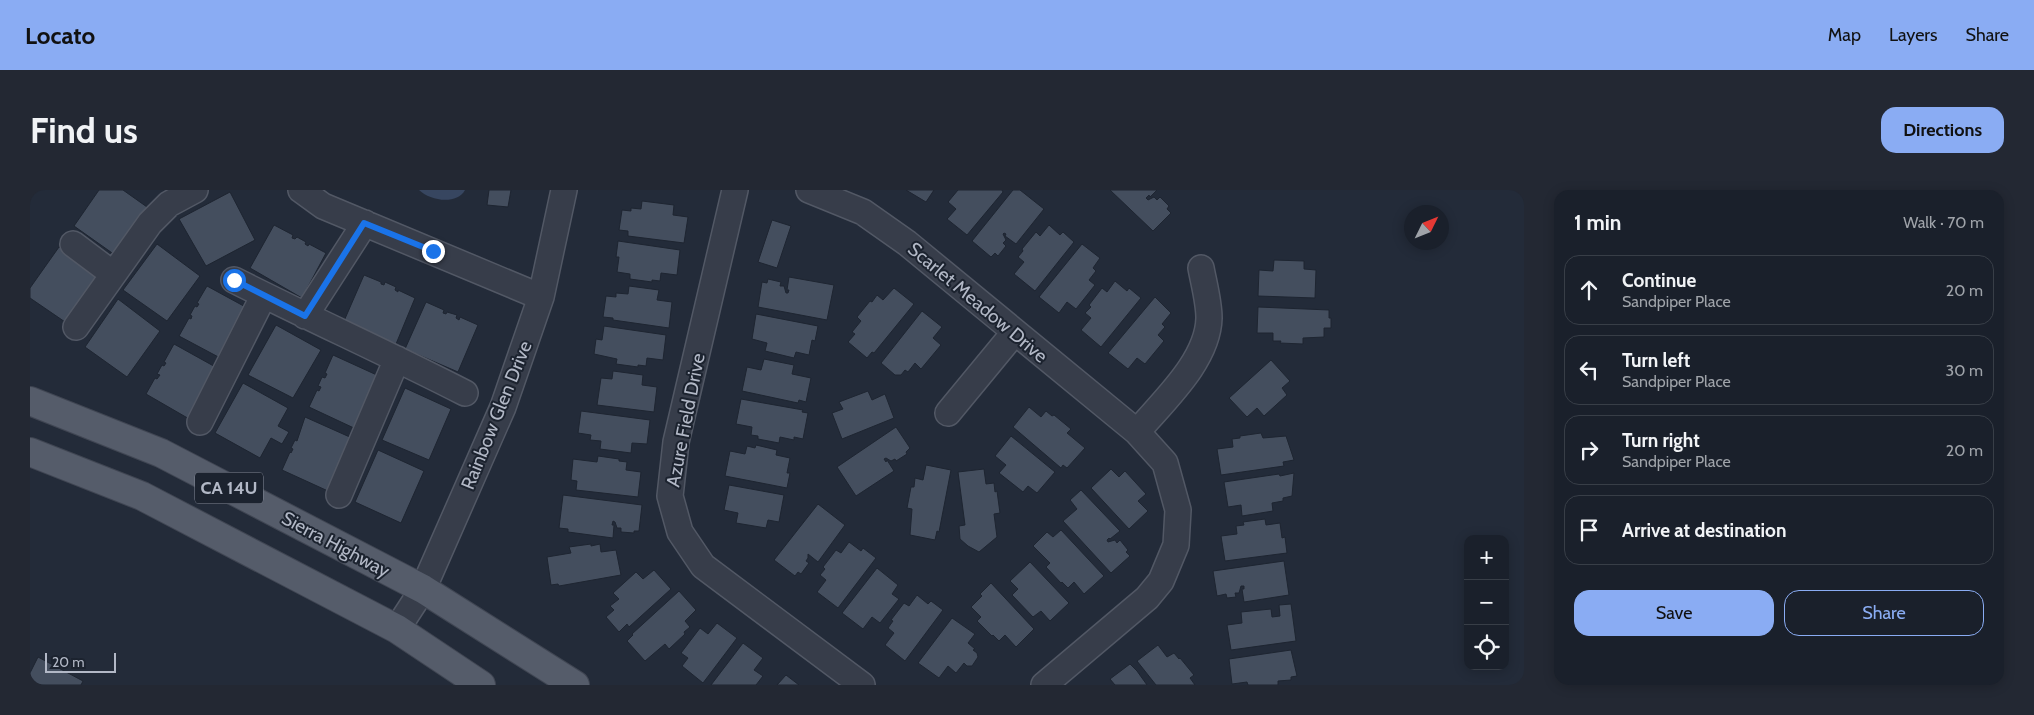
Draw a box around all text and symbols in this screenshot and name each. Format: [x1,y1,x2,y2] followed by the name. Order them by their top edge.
[25,21,95,50] text: Locato
[1828,24,1861,46] text: Map
[1889,24,1938,46] text: Layers
[1966,24,2009,46] text: Share
[1881,107,2004,153] button: Directions
[30,109,138,152] text: Find us
[1404,205,1449,250] north arrow
[1574,210,1621,235] text: 1 min
[1903,213,1984,232] text: Walk · 70 m
[903,237,1052,368] street label: Scarlet Meadow Drive
[422,240,445,263] route end
[223,269,246,292] route start
[1622,269,1696,292] text: Continue
[1575,276,1603,304] icon: ahead
[1946,281,1983,300] text: 20 m
[1622,292,1731,311] text: Sandpiper Place
[456,337,537,493] street label: Rainbow Glen Drive
[1622,349,1690,372] text: Turn left
[661,351,710,489] street label: Azure Field Drive
[1575,356,1603,384] icon: left
[1946,361,1983,380] text: 30 m
[1622,372,1731,391] text: Sandpiper Place
[1622,429,1700,452] text: Turn right
[1575,436,1603,464] icon: right
[1946,441,1983,460] text: 20 m
[1622,452,1731,471] text: Sandpiper Place
[195,472,263,504] road number: CA 14U
[278,506,394,583] street label: Sierra Highway
[1575,516,1603,544] icon: arrive
[1622,519,1786,542] text: Arrive at destination
[1464,535,1509,670] map controls
[1464,535,1509,580] button: +
[1464,580,1509,625] button: −
[1574,590,1774,636] button: Save
[1784,590,1984,636] button: Share
[1464,625,1509,670] button: locate
[45,650,116,673] scale bar
[52,653,85,671] text: 20 m

